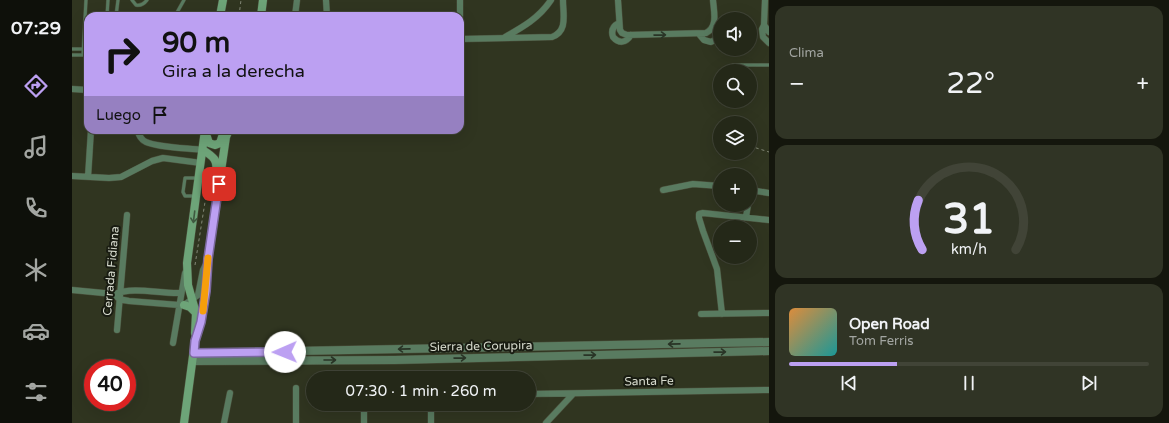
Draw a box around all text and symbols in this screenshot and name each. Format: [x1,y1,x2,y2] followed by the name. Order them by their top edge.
[713,12,757,264] map controls
[713,12,757,56] button: sound
[11,17,61,39] text: 07:29
[162,26,230,60] text: 90 m
[96,28,148,80] icon: right
[653,31,666,39] one-way arrow
[789,45,824,61] text: Clima
[162,60,305,82] text: Gira a la derecha
[713,64,757,108] button: search
[946,65,995,102] text: 22°
[789,71,805,97] text: −
[1137,71,1149,97] text: +
[22,72,50,100] icon: directions
[149,104,171,126] icon: arrive
[96,106,141,124] text: Luego
[713,116,757,160] button: layers
[22,133,50,161] icon: music
[202,167,236,201] pin
[713,168,757,212] button: +
[208,173,230,195] icon: arrive
[22,194,50,222] icon: phone
[943,194,995,244] text: 31
[190,210,197,223] one-way arrow
[713,220,757,264] button: −
[100,226,122,316] street label: Cerrada Fidiana
[951,240,987,257] text: km/h
[22,256,50,284] icon: climate
[849,315,930,333] text: Open Road
[22,317,50,345] icon: car
[264,331,306,373] position arrow
[849,333,913,349] text: Tom Ferris
[429,338,533,354] street label: Sierra de Corupira
[668,340,681,348] one-way arrow
[398,346,411,353] one-way arrow
[713,348,726,356] one-way arrow
[583,351,596,359] one-way arrow
[453,355,466,362] one-way arrow
[323,356,336,364] one-way arrow
[84,359,136,411] speed limit sign: 40
[838,372,860,394] icon: previous
[958,372,980,394] icon: pause
[1078,372,1100,394] icon: next
[624,374,674,388] street label: Santa Fe
[22,378,50,406] icon: filters
[346,382,496,400] text: 07:30 · 1 min · 260 m

